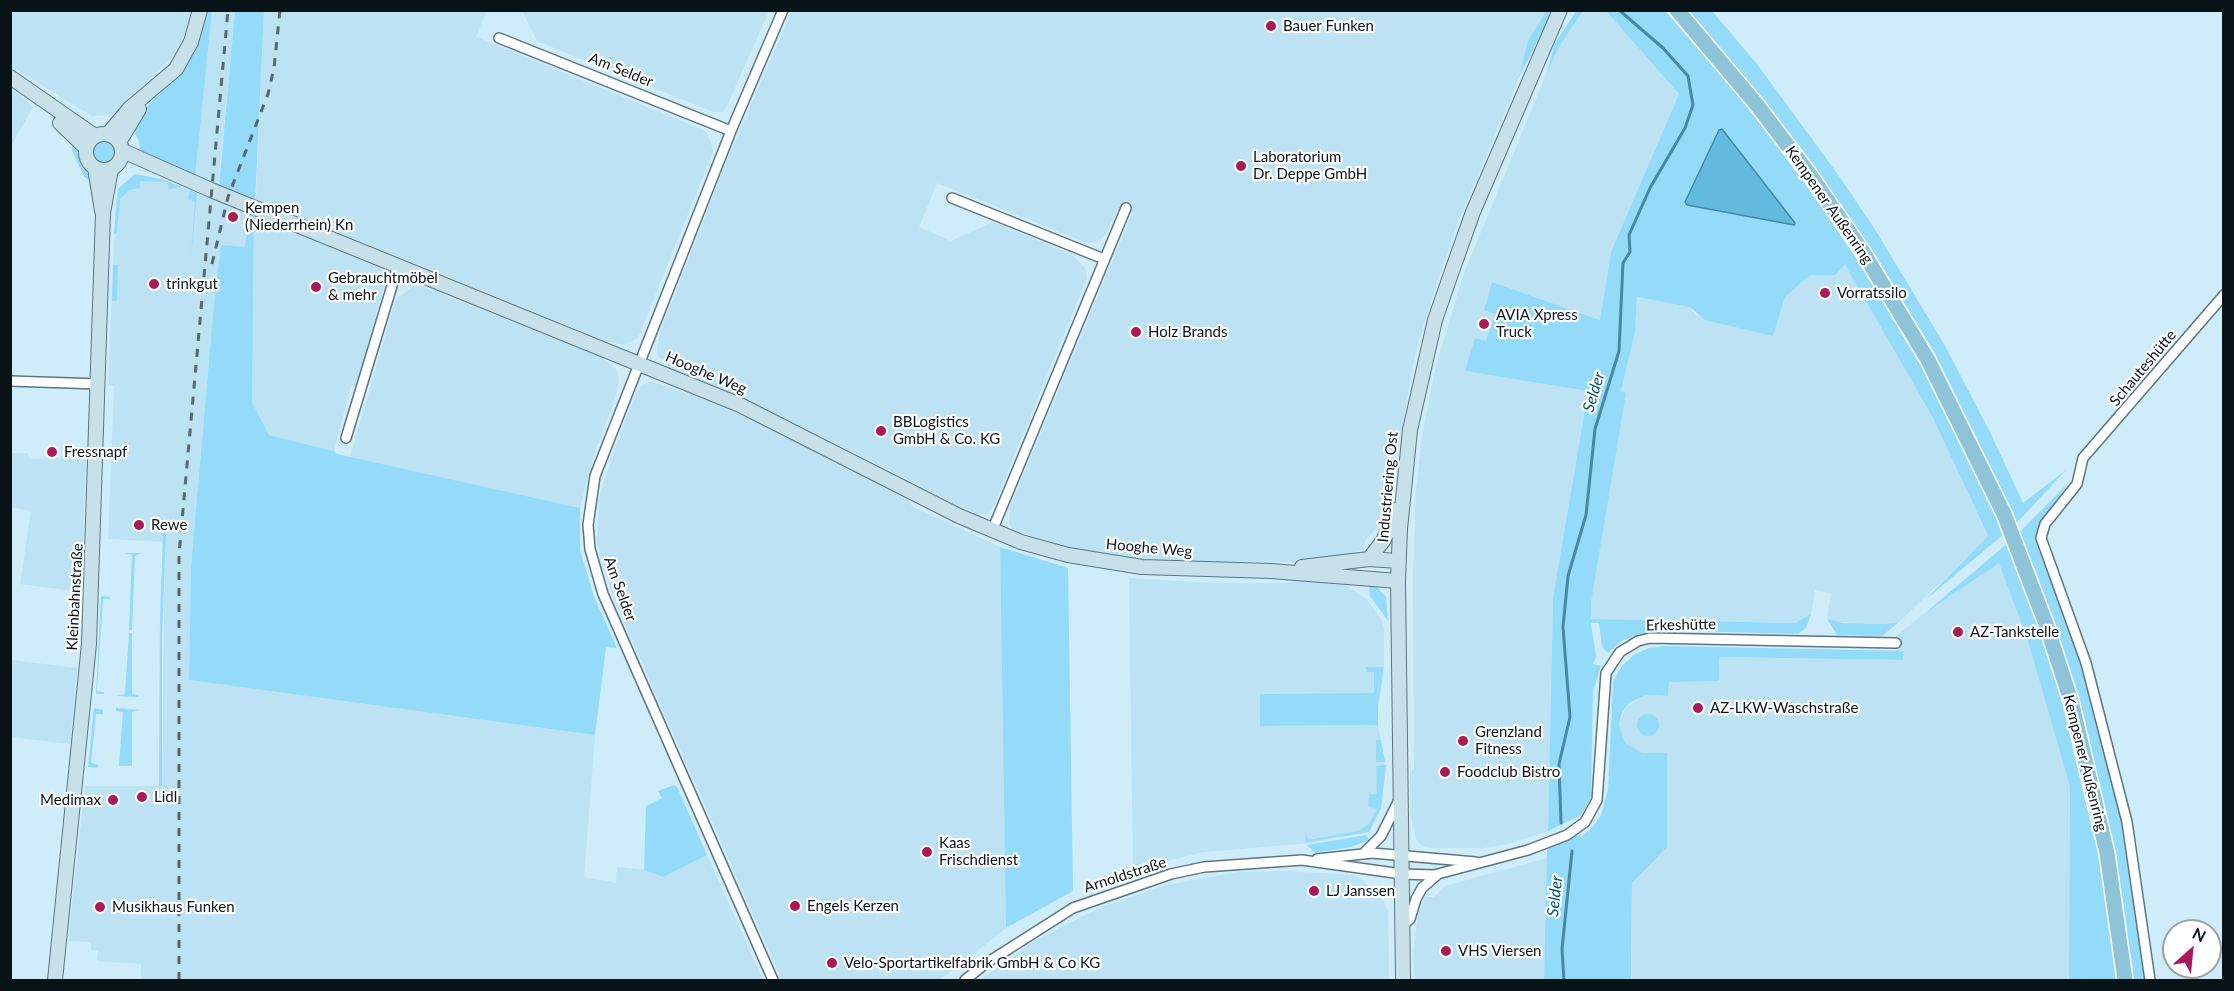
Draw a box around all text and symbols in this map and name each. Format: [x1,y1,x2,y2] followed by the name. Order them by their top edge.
[1283,17,1374,35] place label: Bauer Funken
[1264,19,1278,33] marker: Bauer Funken
[586,49,656,91] street label: Am Selder
[1781,142,1877,268] street label: Kempener Außenring
[1253,148,1367,183] place label: Laboratorium Dr. Deppe GmbH
[1234,159,1248,173] marker: Laboratorium Dr. Deppe GmbH
[245,199,353,234] place label: Kempen (Niederrhein) Kn
[226,210,240,224] marker: Kempen (Niederrhein) Kn
[328,269,438,304] place label: Gebrauchtmöbel & mehr
[166,275,218,293] place label: trinkgut
[147,277,161,291] marker: trinkgut
[309,280,323,294] marker: Gebrauchtmöbel & mehr
[1837,284,1907,302] place label: Vorratssilo
[1818,286,1832,300] marker: Vorratssilo
[1496,306,1578,341] place label: AVIA Xpress Truck
[1477,317,1491,331] marker: AVIA Xpress Truck
[1148,323,1227,341] place label: Holz Brands
[1129,325,1143,339] marker: Holz Brands
[2106,326,2180,410] street label: Schauteshütte
[663,348,749,398] street label: Hooghe Weg
[1579,370,1609,414] water label: Selder
[893,413,1000,448] place label: BBLogistics GmbH & Co. KG
[874,424,888,438] marker: BBLogistics GmbH & Co. KG
[1374,431,1402,543] street label: Industriering Ost
[64,443,127,461] place label: Fressnapf
[45,445,59,459] marker: Fressnapf
[151,516,187,534] place label: Rewe
[132,518,146,532] marker: Rewe
[1105,535,1193,561] street label: Hooghe Weg
[63,543,87,651] street label: Kleinbahnstraße
[600,554,640,624] street label: Am Selder
[1646,615,1716,635] street label: Erkeshütte
[1970,623,2059,641] place label: AZ-Tankstelle
[1951,625,1965,639] marker: AZ-Tankstelle
[2059,693,2111,833] street label: Kempener Außenring
[1710,699,1858,717] place label: AZ-LKW-Waschstraße
[1691,701,1705,715] marker: AZ-LKW-Waschstraße
[1475,723,1542,758] place label: Grenzland Fitness
[1456,734,1470,748] marker: Grenzland Fitness
[1457,763,1560,781] place label: Foodclub Bistro
[1438,765,1452,779] marker: Foodclub Bistro
[154,788,177,806] place label: Lidl
[135,790,149,804] marker: Lidl
[40,791,101,809] place label: Medimax
[106,793,120,807] marker: Medimax
[939,834,1018,869] place label: Kaas Frischdienst
[920,845,934,859] marker: Kaas Frischdienst
[1081,853,1169,897] street label: Arnoldstraße
[1543,875,1567,917] water label: Selder
[1326,882,1395,900] place label: LJ Janssen
[1307,884,1321,898] marker: LJ Janssen
[807,897,899,915] place label: Engels Kerzen
[112,898,235,916] place label: Musikhaus Funken
[788,899,802,913] marker: Engels Kerzen
[93,900,107,914] marker: Musikhaus Funken
[2162,919,2222,979] north arrow
[2190,923,2209,946] text: N
[1458,942,1541,960] place label: VHS Viersen
[1439,944,1453,958] marker: VHS Viersen
[844,954,1100,972] place label: Velo-Sportartikelfabrik GmbH & Co KG
[825,956,839,970] marker: Velo-Sportartikelfabrik GmbH & Co KG

